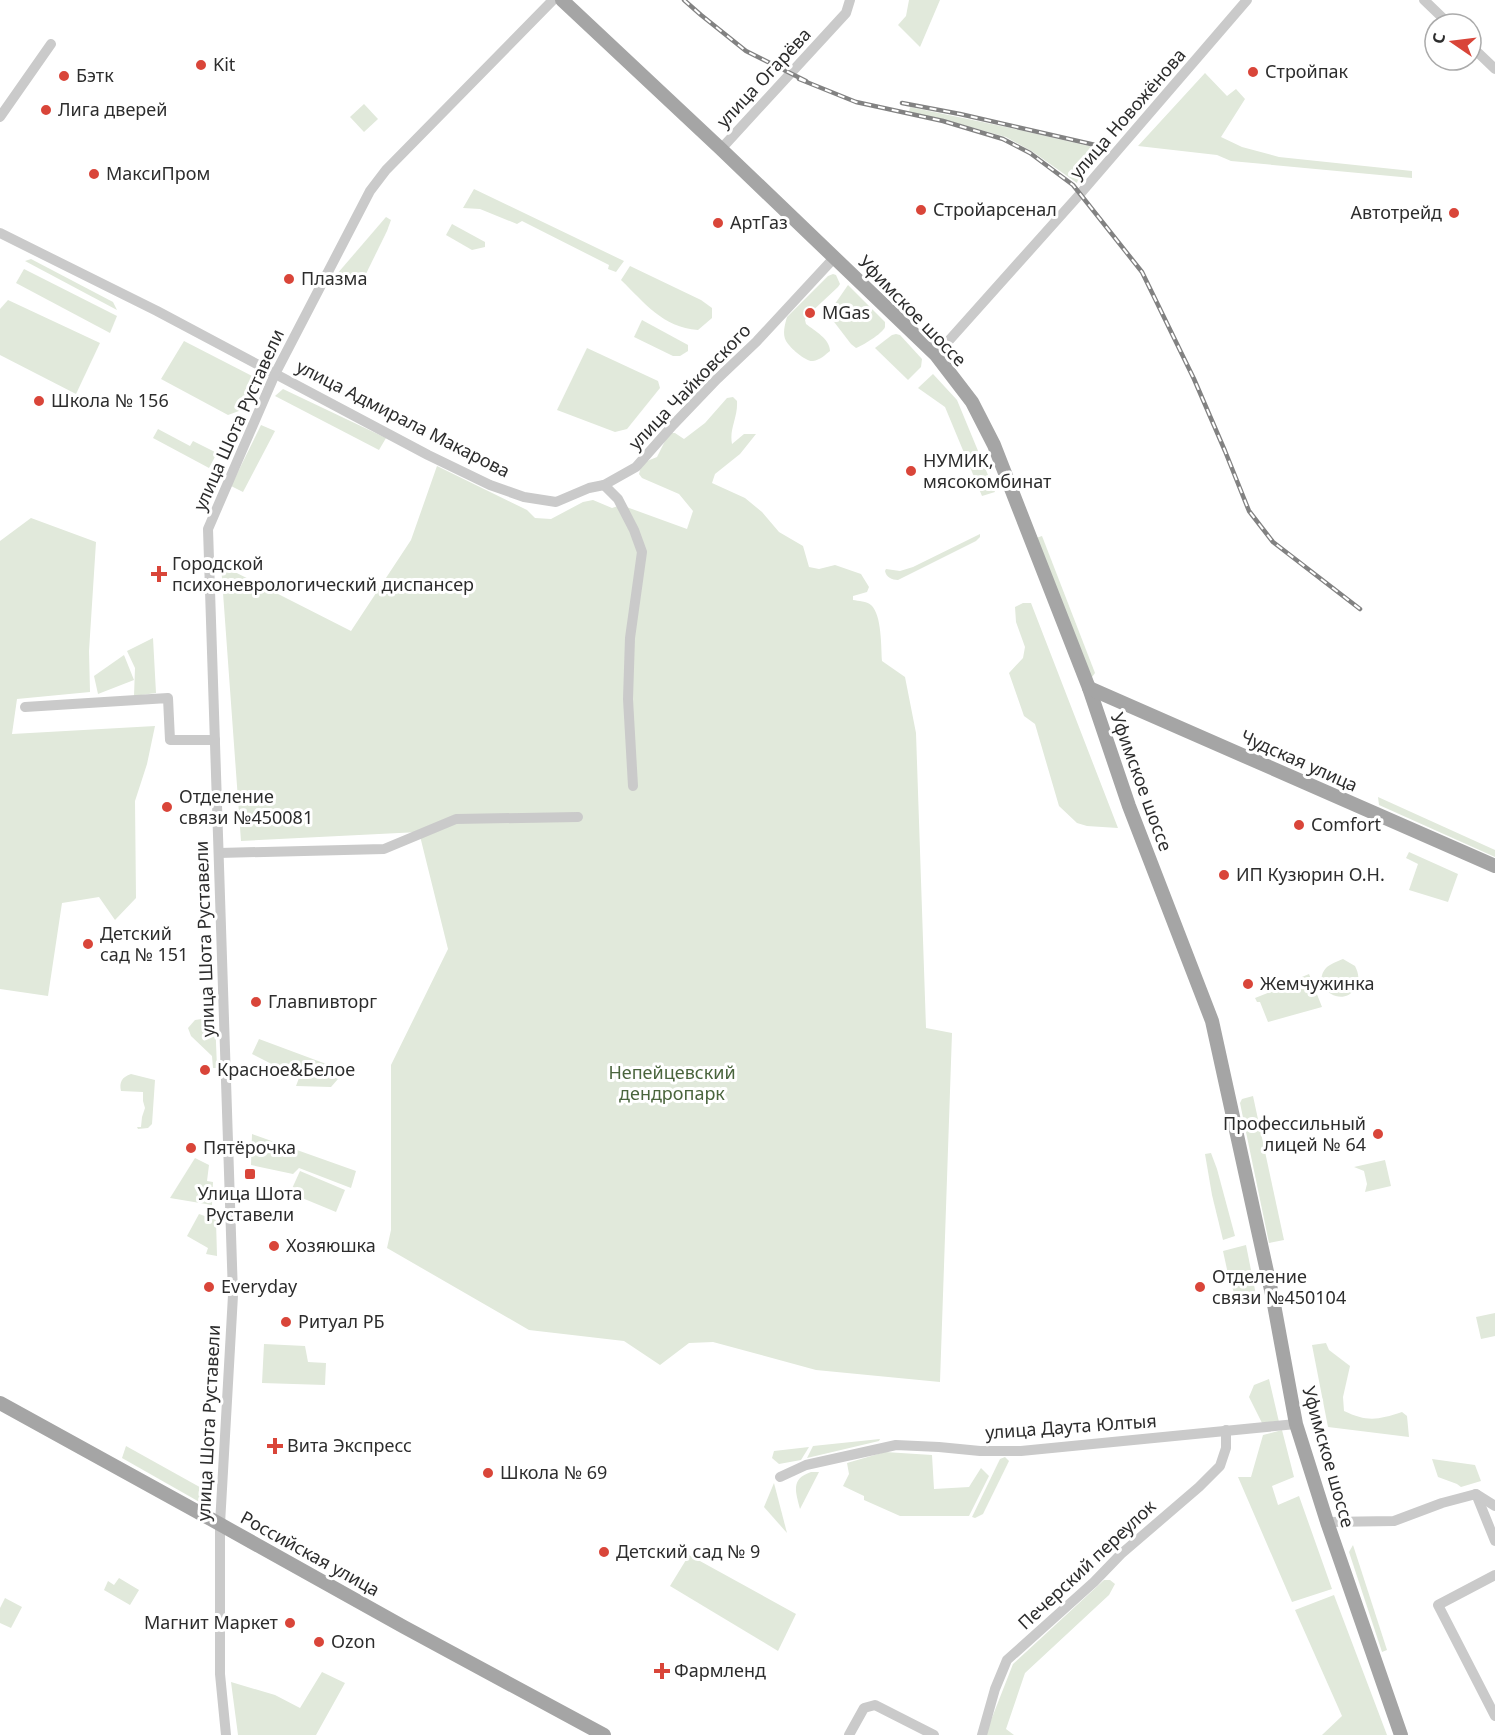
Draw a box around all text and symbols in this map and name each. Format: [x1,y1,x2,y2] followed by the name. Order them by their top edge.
[1423,12,1483,72] north arrow
[711,22,816,132] street label: улица Огарёва
[1427,31,1450,46] text: С
[1064,43,1191,184] street label: улица Новожёнова
[213,52,236,76] place label: Kit
[194,58,208,72] marker: Kit
[1265,59,1349,83] place label: Стройпак
[76,63,114,87] place label: Бэтк
[1246,65,1260,79] marker: Стройпак
[57,69,71,83] marker: Бэтк
[58,97,167,121] place label: Лига дверей
[39,103,53,117] marker: Лига дверей
[106,161,210,185] place label: МаксиПром
[87,167,101,181] marker: МаксиПром
[933,197,1057,221] place label: Стройарсенал
[1351,200,1442,224] place label: Автотрейд
[914,203,928,217] marker: Стройарсенал
[1447,206,1461,220] marker: Автотрейд
[730,210,788,234] place label: АртГаз
[711,216,725,230] marker: АртГаз
[853,250,972,371] street label: Уфимское шоссе
[301,266,367,290] place label: Плазма
[282,272,296,286] marker: Плазма
[822,300,870,324] place label: MGas
[803,306,817,320] marker: MGas
[623,318,756,454] street label: улица Чайковского
[187,325,289,514] street label: улица Шота Руставели
[293,354,514,483] street label: улица Адмирала Макарова
[51,388,169,412] place label: Школа № 156
[32,394,46,408] marker: Школа № 156
[923,448,1052,493] place label: НУМИК, мясокомбинат
[904,464,918,478] marker: НУМИК, мясокомбинат
[172,551,474,596] place label: Городской психоневрологический диспансер
[150,565,168,583] marker: Городской психоневрологический диспансер
[1106,709,1178,854] street label: Уфимское шоссе
[1237,724,1362,797] street label: Чудская улица
[179,784,313,829] place label: Отделение связи №450081
[160,800,174,814] marker: Отделение связи №450081
[1311,812,1382,836] place label: Comfort
[1292,818,1306,832] marker: Comfort
[189,840,219,1038] street label: улица Шота Руставели
[1236,862,1385,886] place label: ИП Кузюрин О.Н.
[1217,868,1231,882] marker: ИП Кузюрин О.Н.
[100,921,188,966] place label: Детский сад № 151
[81,937,95,951] marker: Детский сад № 151
[1260,971,1375,995] place label: Жемчужинка
[1241,977,1255,991] marker: Жемчужинка
[268,989,377,1013] place label: Главпивторг
[249,995,263,1009] marker: Главпивторг
[217,1057,355,1081] place label: Красное&Белое
[608,1060,736,1105] park label: Непейцевский дендропарк
[198,1063,212,1077] marker: Красное&Белое
[1223,1111,1366,1156] place label: Профессильный лицей № 64
[1371,1127,1385,1141] marker: Профессильный лицей № 64
[203,1135,296,1159] place label: Пятёрочка
[184,1141,198,1155] marker: Пятёрочка
[243,1167,257,1181] marker: Улица Шота Руставели
[197,1181,303,1226] place label: Улица Шота Руставели
[286,1233,376,1257] place label: Хозяюшка
[267,1239,281,1253] marker: Хозяюшка
[1212,1264,1346,1309] place label: Отделение связи №450104
[221,1274,298,1298] place label: Everyday
[202,1280,216,1294] marker: Everyday
[1193,1280,1207,1294] marker: Отделение связи №450104
[298,1309,385,1333] place label: Ритуал РБ
[279,1315,293,1329] marker: Ритуал РБ
[191,1324,225,1522] street label: улица Шота Руставели
[1297,1383,1361,1530] street label: Уфимское шоссе
[984,1408,1157,1444] street label: улица Даута Юлтыя
[287,1433,412,1457] place label: Вита Экспресс
[268,1439,282,1453] marker: Вита Экспресс
[500,1460,607,1484] place label: Школа № 69
[481,1466,495,1480] marker: Школа № 69
[1012,1494,1161,1634] street label: Печерский переулок
[237,1505,384,1601] street label: Российская улица
[616,1539,760,1563] place label: Детский сад № 9
[597,1545,611,1559] marker: Детский сад № 9
[144,1610,279,1634] place label: Магнит Маркет
[283,1616,297,1630] marker: Магнит Маркет
[331,1629,376,1653] place label: Ozon
[312,1635,326,1649] marker: Ozon
[674,1658,766,1682] place label: Фармленд
[655,1664,669,1678] marker: Фармленд

